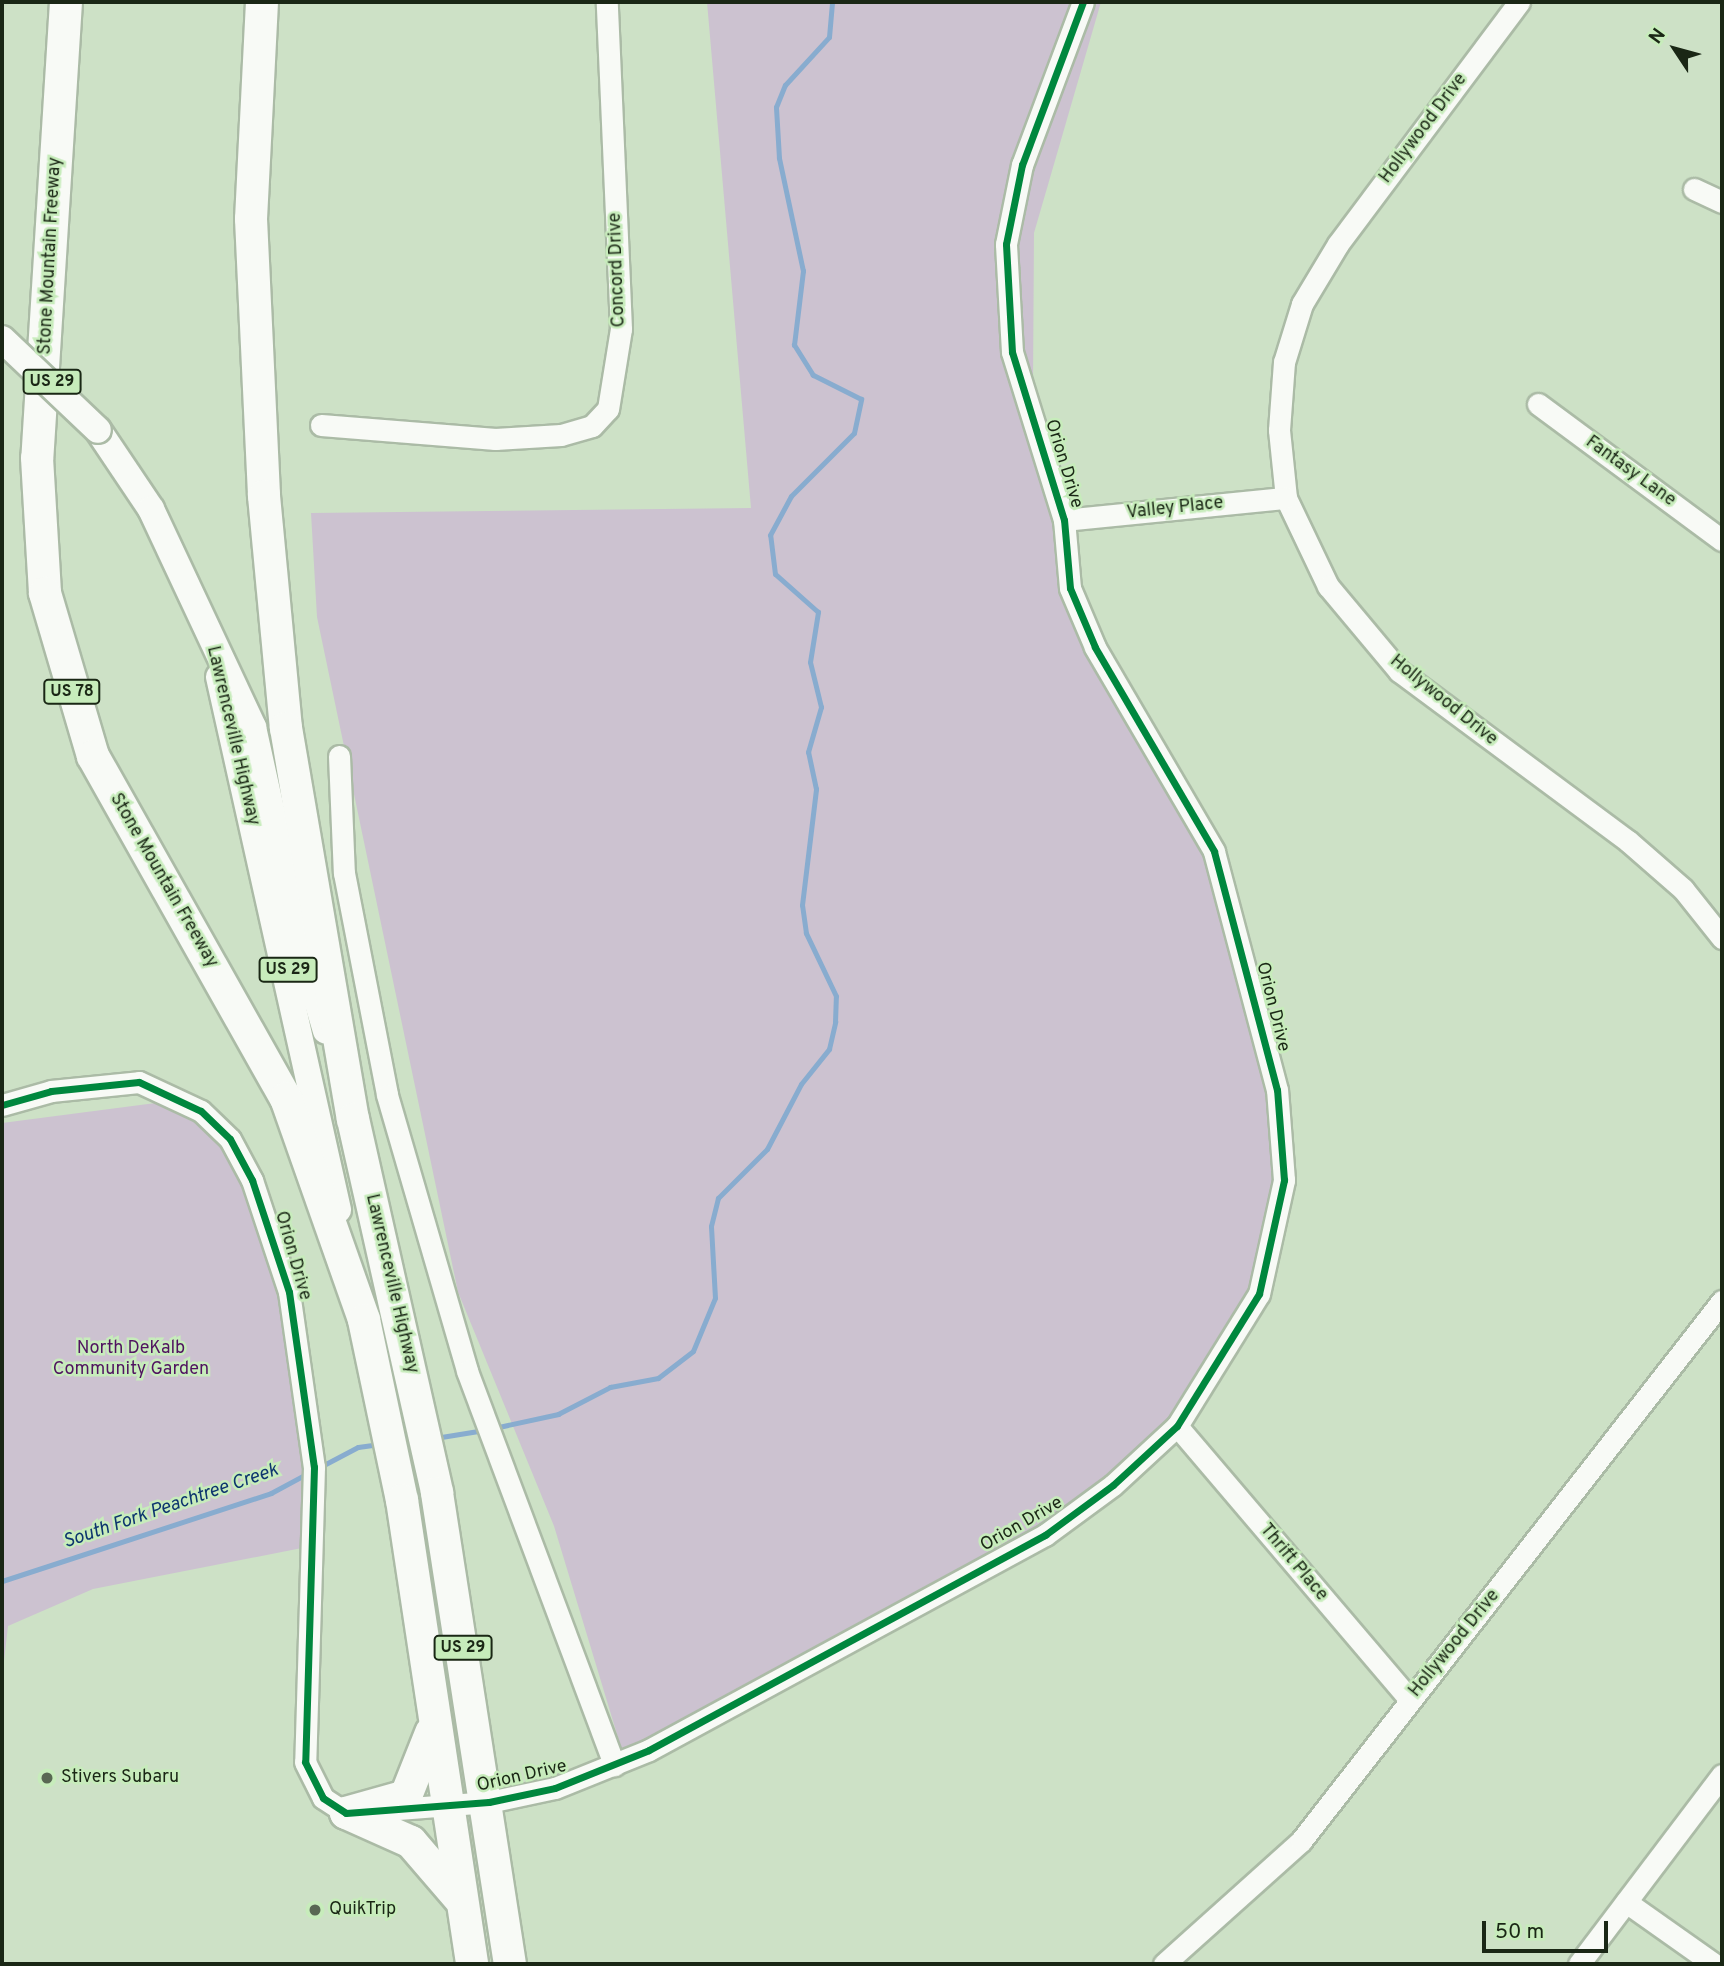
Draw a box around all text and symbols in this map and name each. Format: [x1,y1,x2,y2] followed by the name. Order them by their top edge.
[1640,14,1710,84] north arrow
[1644,24,1672,49] text: N
[1376,70,1472,188] street label: Hollywood Drive
[35,157,67,355] street label: Stone Mountain Freeway
[605,212,631,328] street label: Concord Drive
[22,370,82,394] road number: US 29
[1039,417,1087,511] street label: Orion Drive
[1581,432,1679,512] street label: Fantasy Lane
[1126,493,1224,525] street label: Valley Place
[201,644,263,828] street label: Lawrenceville Highway
[1385,651,1501,751] street label: Hollywood Drive
[42,680,102,705] road number: US 78
[104,790,222,972] street label: Stone Mountain Freeway
[258,958,318,982] road number: US 29
[1250,960,1294,1054] street label: Orion Drive
[360,1192,422,1376] street label: Lawrenceville Highway
[269,1209,315,1303] street label: Orion Drive
[53,1339,209,1382] park label: North DeKalb Community Garden
[61,1459,281,1555] water label: South Fork Peachtree Creek
[977,1493,1067,1557] street label: Orion Drive
[1254,1520,1332,1606] street label: Thrift Place
[1405,1586,1505,1702] street label: Hollywood Drive
[433,1636,493,1660] road number: US 29
[475,1756,569,1798] street label: Orion Drive
[61,1767,179,1789] place label: Stivers Subaru
[39,1770,55,1786] marker: Stivers Subaru
[329,1899,396,1921] place label: QuikTrip
[307,1902,323,1918] marker: QuikTrip
[1486,1906,1612,1950] scale bar
[1495,1919,1544,1946] text: 50 m

